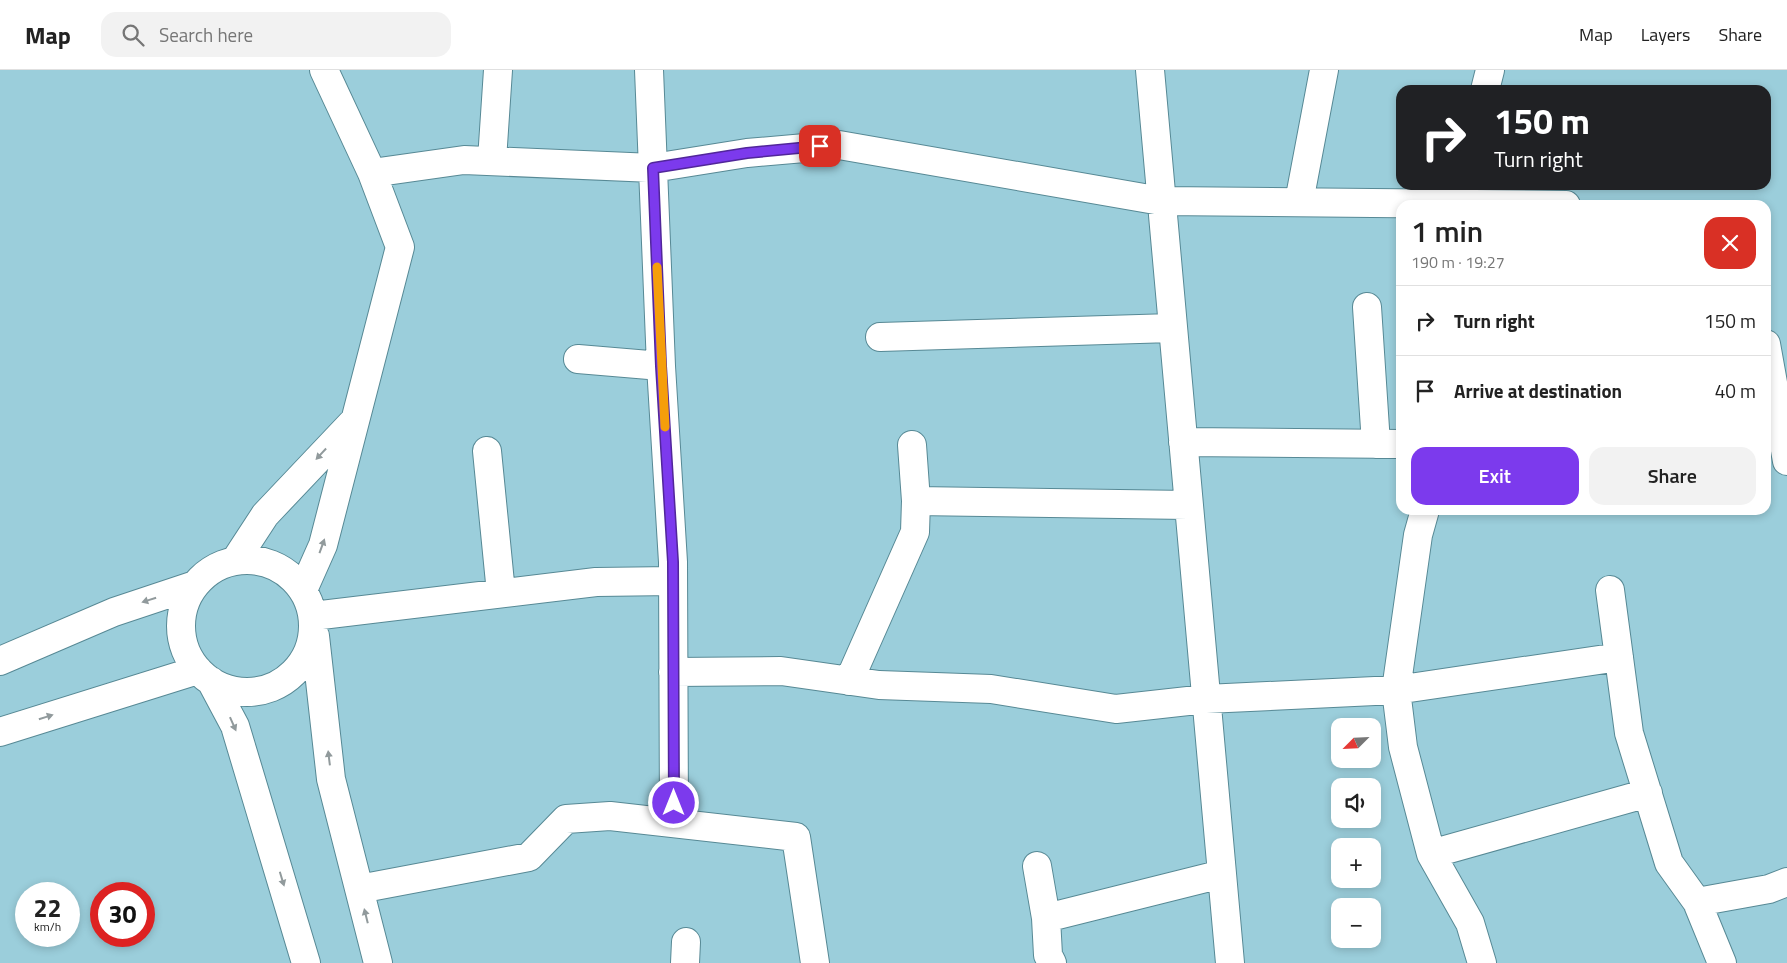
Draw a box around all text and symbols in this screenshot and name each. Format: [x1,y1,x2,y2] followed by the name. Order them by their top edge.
[101,12,451,57] search box
[25,17,71,53] text: Map
[159,20,253,49] text: Search here
[119,21,147,49] icon: search
[1579,21,1613,48] text: Map
[1641,21,1690,48] text: Layers
[1718,21,1762,48] text: Share
[1494,94,1590,148] text: 150 m
[1411,105,1476,170] icon: right
[799,125,841,167] pin
[806,132,834,160] icon: arrive
[1494,142,1583,176] text: Turn right
[1411,208,1483,254] text: 1 min
[1704,217,1756,269] button: close
[1411,250,1505,274] text: 190 m · 19:27
[1454,306,1535,335] text: Turn right
[1704,306,1756,335] text: 150 m
[1411,307,1439,335] icon: right
[1454,376,1622,405] text: Arrive at destination
[1715,376,1756,405] text: 40 m
[1411,377,1439,405] icon: arrive
[1411,447,1579,505] button: Exit
[1589,447,1756,505] button: Share
[315,448,327,460] one-way arrow
[319,538,326,553] one-way arrow
[141,596,156,604] one-way arrow
[39,712,54,720] one-way arrow
[230,717,238,731] one-way arrow
[1331,718,1381,768] north arrow
[1331,718,1381,948] map controls
[325,749,333,765] one-way arrow
[647,776,699,828] position arrow
[1331,778,1381,828] button: sound
[1331,838,1381,888] button: +
[278,872,286,887] one-way arrow
[90,882,155,947] speed limit sign: 30
[33,889,62,927] text: 22
[1331,898,1381,948] button: −
[362,908,370,923] one-way arrow
[34,917,61,936] text: km/h

